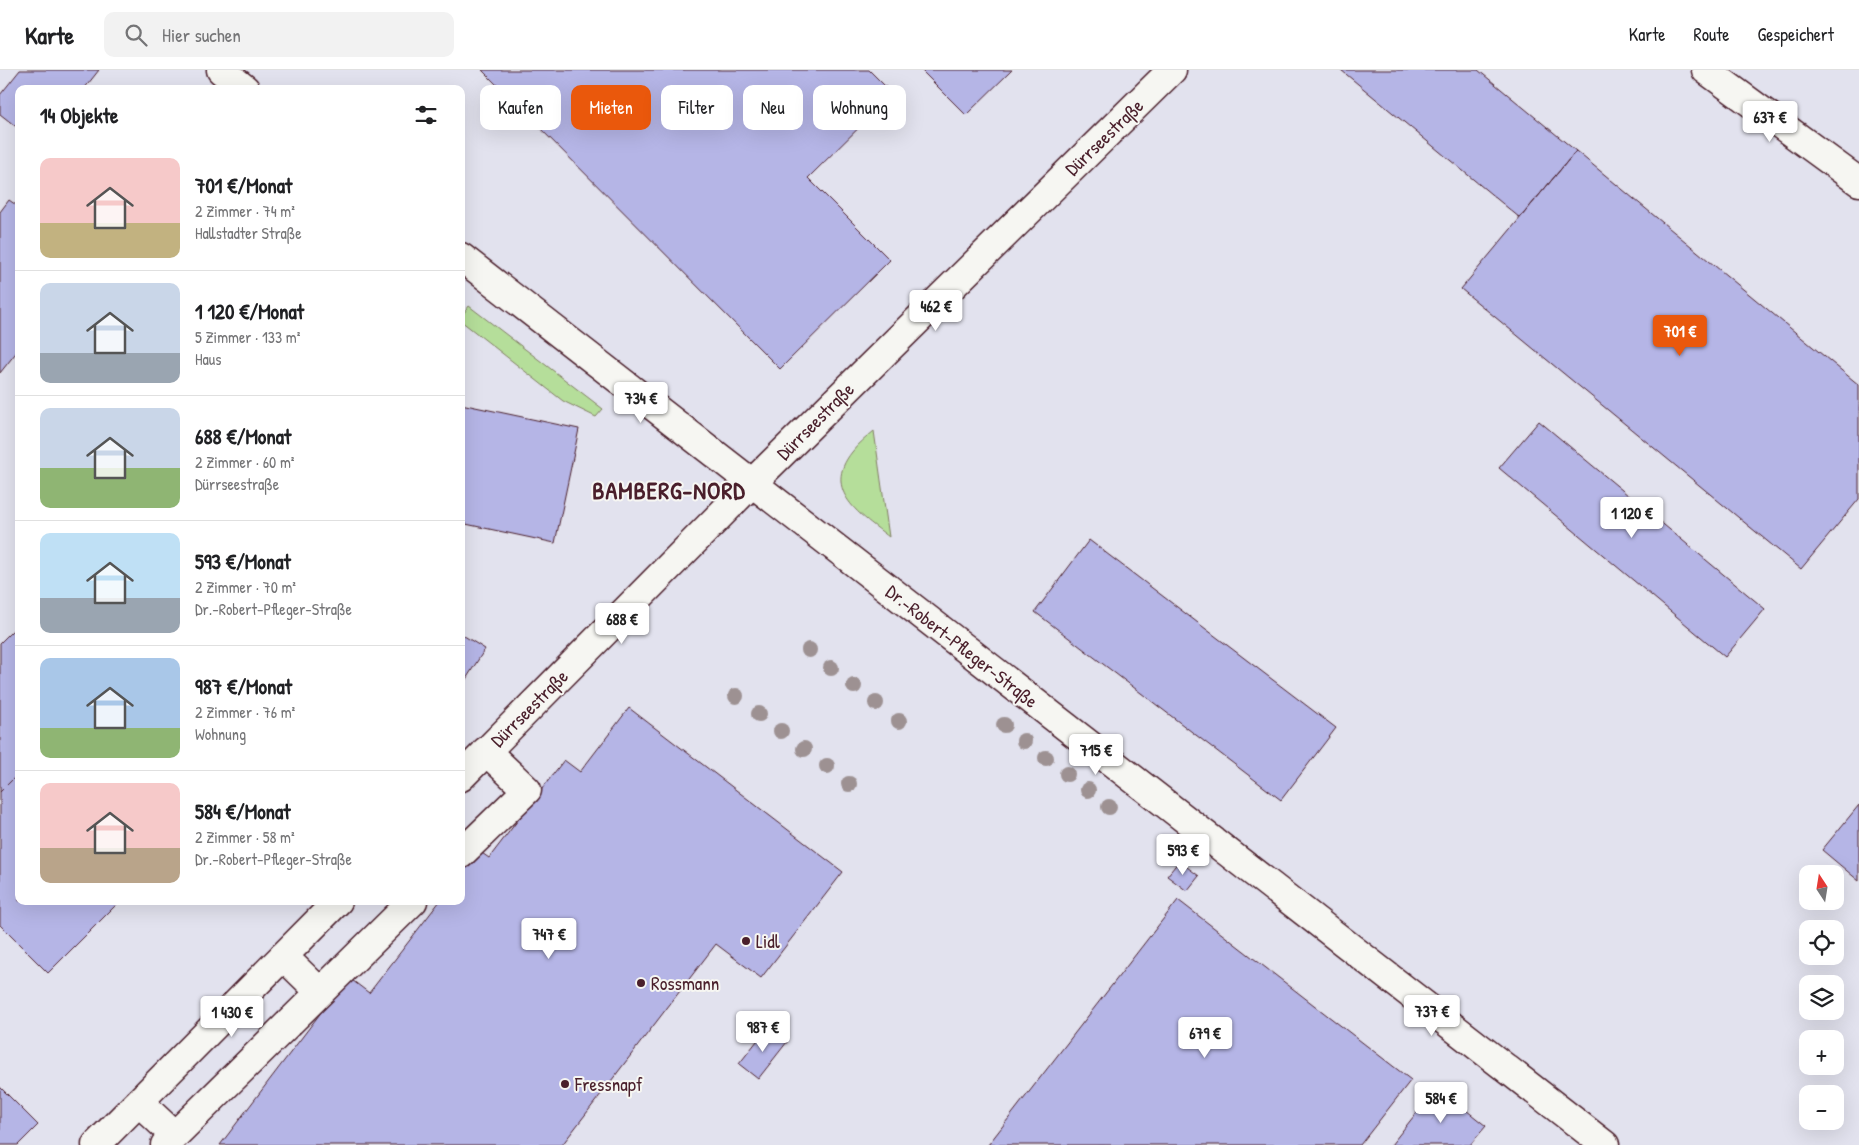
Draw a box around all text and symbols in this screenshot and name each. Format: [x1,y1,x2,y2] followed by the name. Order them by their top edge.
[104,12,454,57] search box
[25,19,74,51] text: Karte
[122,21,150,49] icon: search
[162,22,241,48] text: Hier suchen
[1629,22,1666,47] text: Karte
[1694,22,1730,47] text: Route
[1758,22,1834,47] text: Gespeichert
[480,85,561,130] chip: Kaufen
[571,85,651,130] chip: Mieten
[661,85,733,130] chip: Filter
[743,85,803,130] chip: Neu
[813,85,906,130] chip: Wohnung
[1059,93,1149,181] street label: Dürrseestraße
[1735,100,1805,143] pin: 637 €
[40,101,118,130] text: 14 Objekte
[412,101,440,129] icon: filters
[1754,106,1786,128] text: 637 €
[195,171,292,200] text: 701 €/Monat
[80,178,140,238] icon: home
[195,200,295,222] text: 2 Zimmer · 74 m²
[195,222,302,244] text: Hallstadter Straße
[901,290,971,332] pin: 462 €
[920,295,952,317] text: 462 €
[195,297,304,326] text: 1 120 €/Monat
[80,303,140,363] icon: home
[1645,314,1715,357] pin: 701 €
[1664,320,1696,342] text: 701 €
[195,326,300,348] text: 5 Zimmer · 133 m²
[195,348,221,370] text: Haus
[770,376,860,466] street label: Dürrseestraße
[606,382,676,424] pin: 734 €
[625,387,657,409] text: 734 €
[195,422,291,451] text: 688 €/Monat
[80,428,140,488] icon: home
[195,451,295,473] text: 2 Zimmer · 60 m²
[195,473,279,495] text: Dürrseestraße
[592,474,746,506] district label: BAMBERG-NORD
[1586,496,1678,539] pin: 1 120 €
[1611,502,1653,524] text: 1 120 €
[195,547,291,576] text: 593 €/Monat
[80,553,140,613] icon: home
[195,576,296,598] text: 2 Zimmer · 70 m²
[881,578,1044,714] street label: Dr.-Robert-Pfleger-Straße
[195,598,352,620] text: Dr.-Robert-Pfleger-Straße
[587,602,657,645] pin: 688 €
[606,608,638,630] text: 688 €
[484,663,574,753] street label: Dürrseestraße
[195,672,292,701] text: 987 €/Monat
[80,678,140,738] icon: home
[195,701,295,723] text: 2 Zimmer · 76 m²
[195,723,246,745] text: Wohnung
[1061,734,1131,776] pin: 715 €
[1080,739,1112,761] text: 715 €
[195,797,291,826] text: 584 €/Monat
[80,803,140,863] icon: home
[195,826,295,848] text: 2 Zimmer · 58 m²
[1148,834,1218,876] pin: 593 €
[1167,839,1199,861] text: 593 €
[195,848,352,870] text: Dr.-Robert-Pfleger-Straße
[1799,865,1844,910] north arrow
[1799,865,1844,1130] map controls
[514,918,584,960] pin: 747 €
[1799,920,1844,965] button: locate
[532,923,566,945] text: 747 €
[756,928,781,954] place label: Lidl
[740,935,752,947] marker: Lidl
[651,970,719,996] place label: Rossmann
[1799,975,1844,1020] button: layers
[635,977,647,989] marker: Rossmann
[1397,994,1467,1037] pin: 737 €
[186,996,278,1038] pin: 1 430 €
[1415,1000,1449,1022] text: 737 €
[211,1001,253,1023] text: 1 430 €
[728,1010,798,1053] pin: 987 €
[747,1016,779,1038] text: 987 €
[1170,1016,1240,1059] pin: 679 €
[1189,1022,1221,1044] text: 679 €
[1799,1030,1844,1075] button: +
[574,1071,643,1097] place label: Fressnapf
[559,1078,571,1090] marker: Fressnapf
[1406,1082,1476,1124] pin: 584 €
[1799,1085,1844,1130] button: −
[1425,1087,1457,1109] text: 584 €

